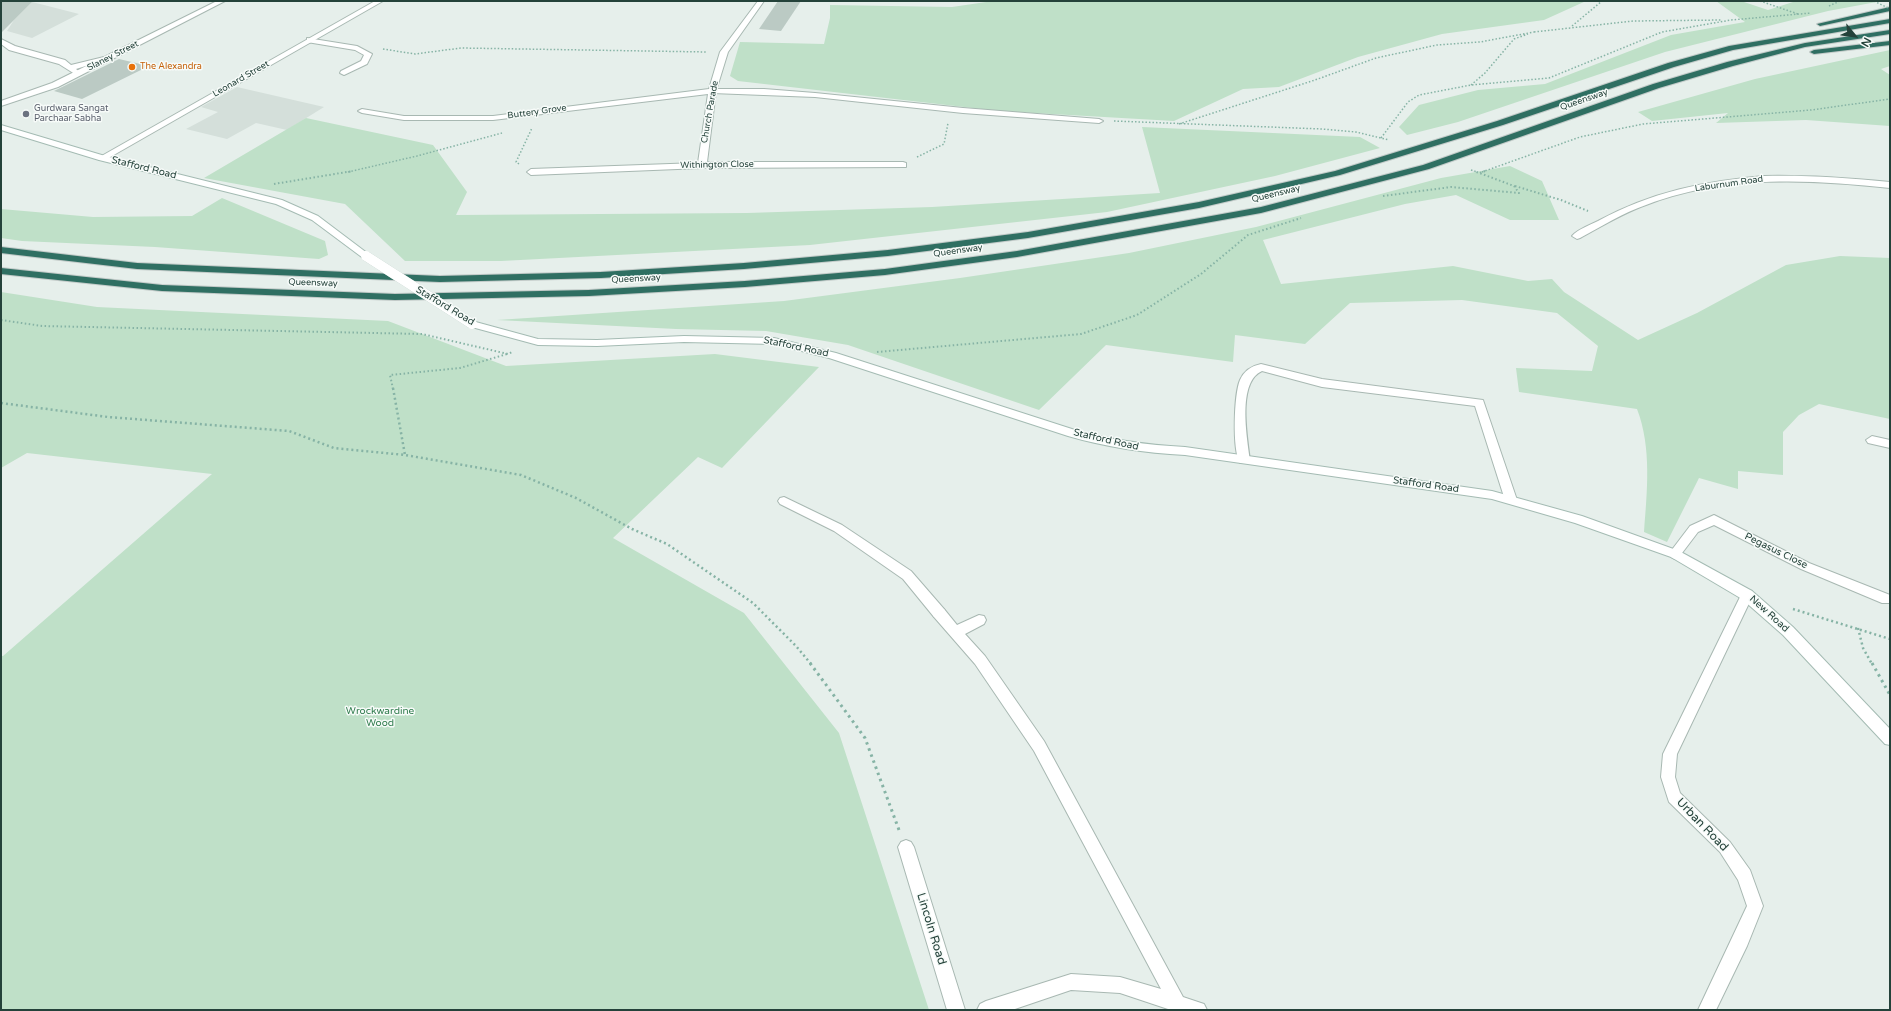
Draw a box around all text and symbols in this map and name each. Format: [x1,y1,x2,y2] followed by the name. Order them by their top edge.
[1835,16,1875,56] north arrow
[1858,35,1874,49] text: N
[86,38,140,74] street label: Slaney Street
[211,58,271,100] street label: Leonard Street
[127,62,137,72] marker: The Alexandra
[140,62,202,72] place label: The Alexandra
[699,80,721,144] street label: Church Parade
[1559,87,1609,113] street label: Queensway
[507,103,567,121] street label: Buttery Grove
[34,104,108,125] place label: Gurdwara Sangat Parchaar Sabha
[21,109,31,119] marker: Gurdwara Sangat Parchaar Sabha
[110,154,178,182] street label: Stafford Road
[680,159,754,171] street label: Withington Close
[1694,174,1764,194] street label: Laburnum Road
[1251,183,1301,205] street label: Queensway
[933,242,983,260] street label: Queensway
[611,272,661,286] street label: Queensway
[288,277,338,289] street label: Queensway
[413,284,477,328] street label: Stafford Road
[762,334,830,360] street label: Stafford Road
[1072,427,1140,453] street label: Stafford Road
[1392,474,1460,496] street label: Stafford Road
[1743,531,1809,571] street label: Pegasus Close
[1747,593,1791,635] street label: New Road
[346,705,414,728] park label: Wrockwardine Wood
[1673,795,1731,855] street label: Urban Road
[913,891,949,967] street label: Lincoln Road

